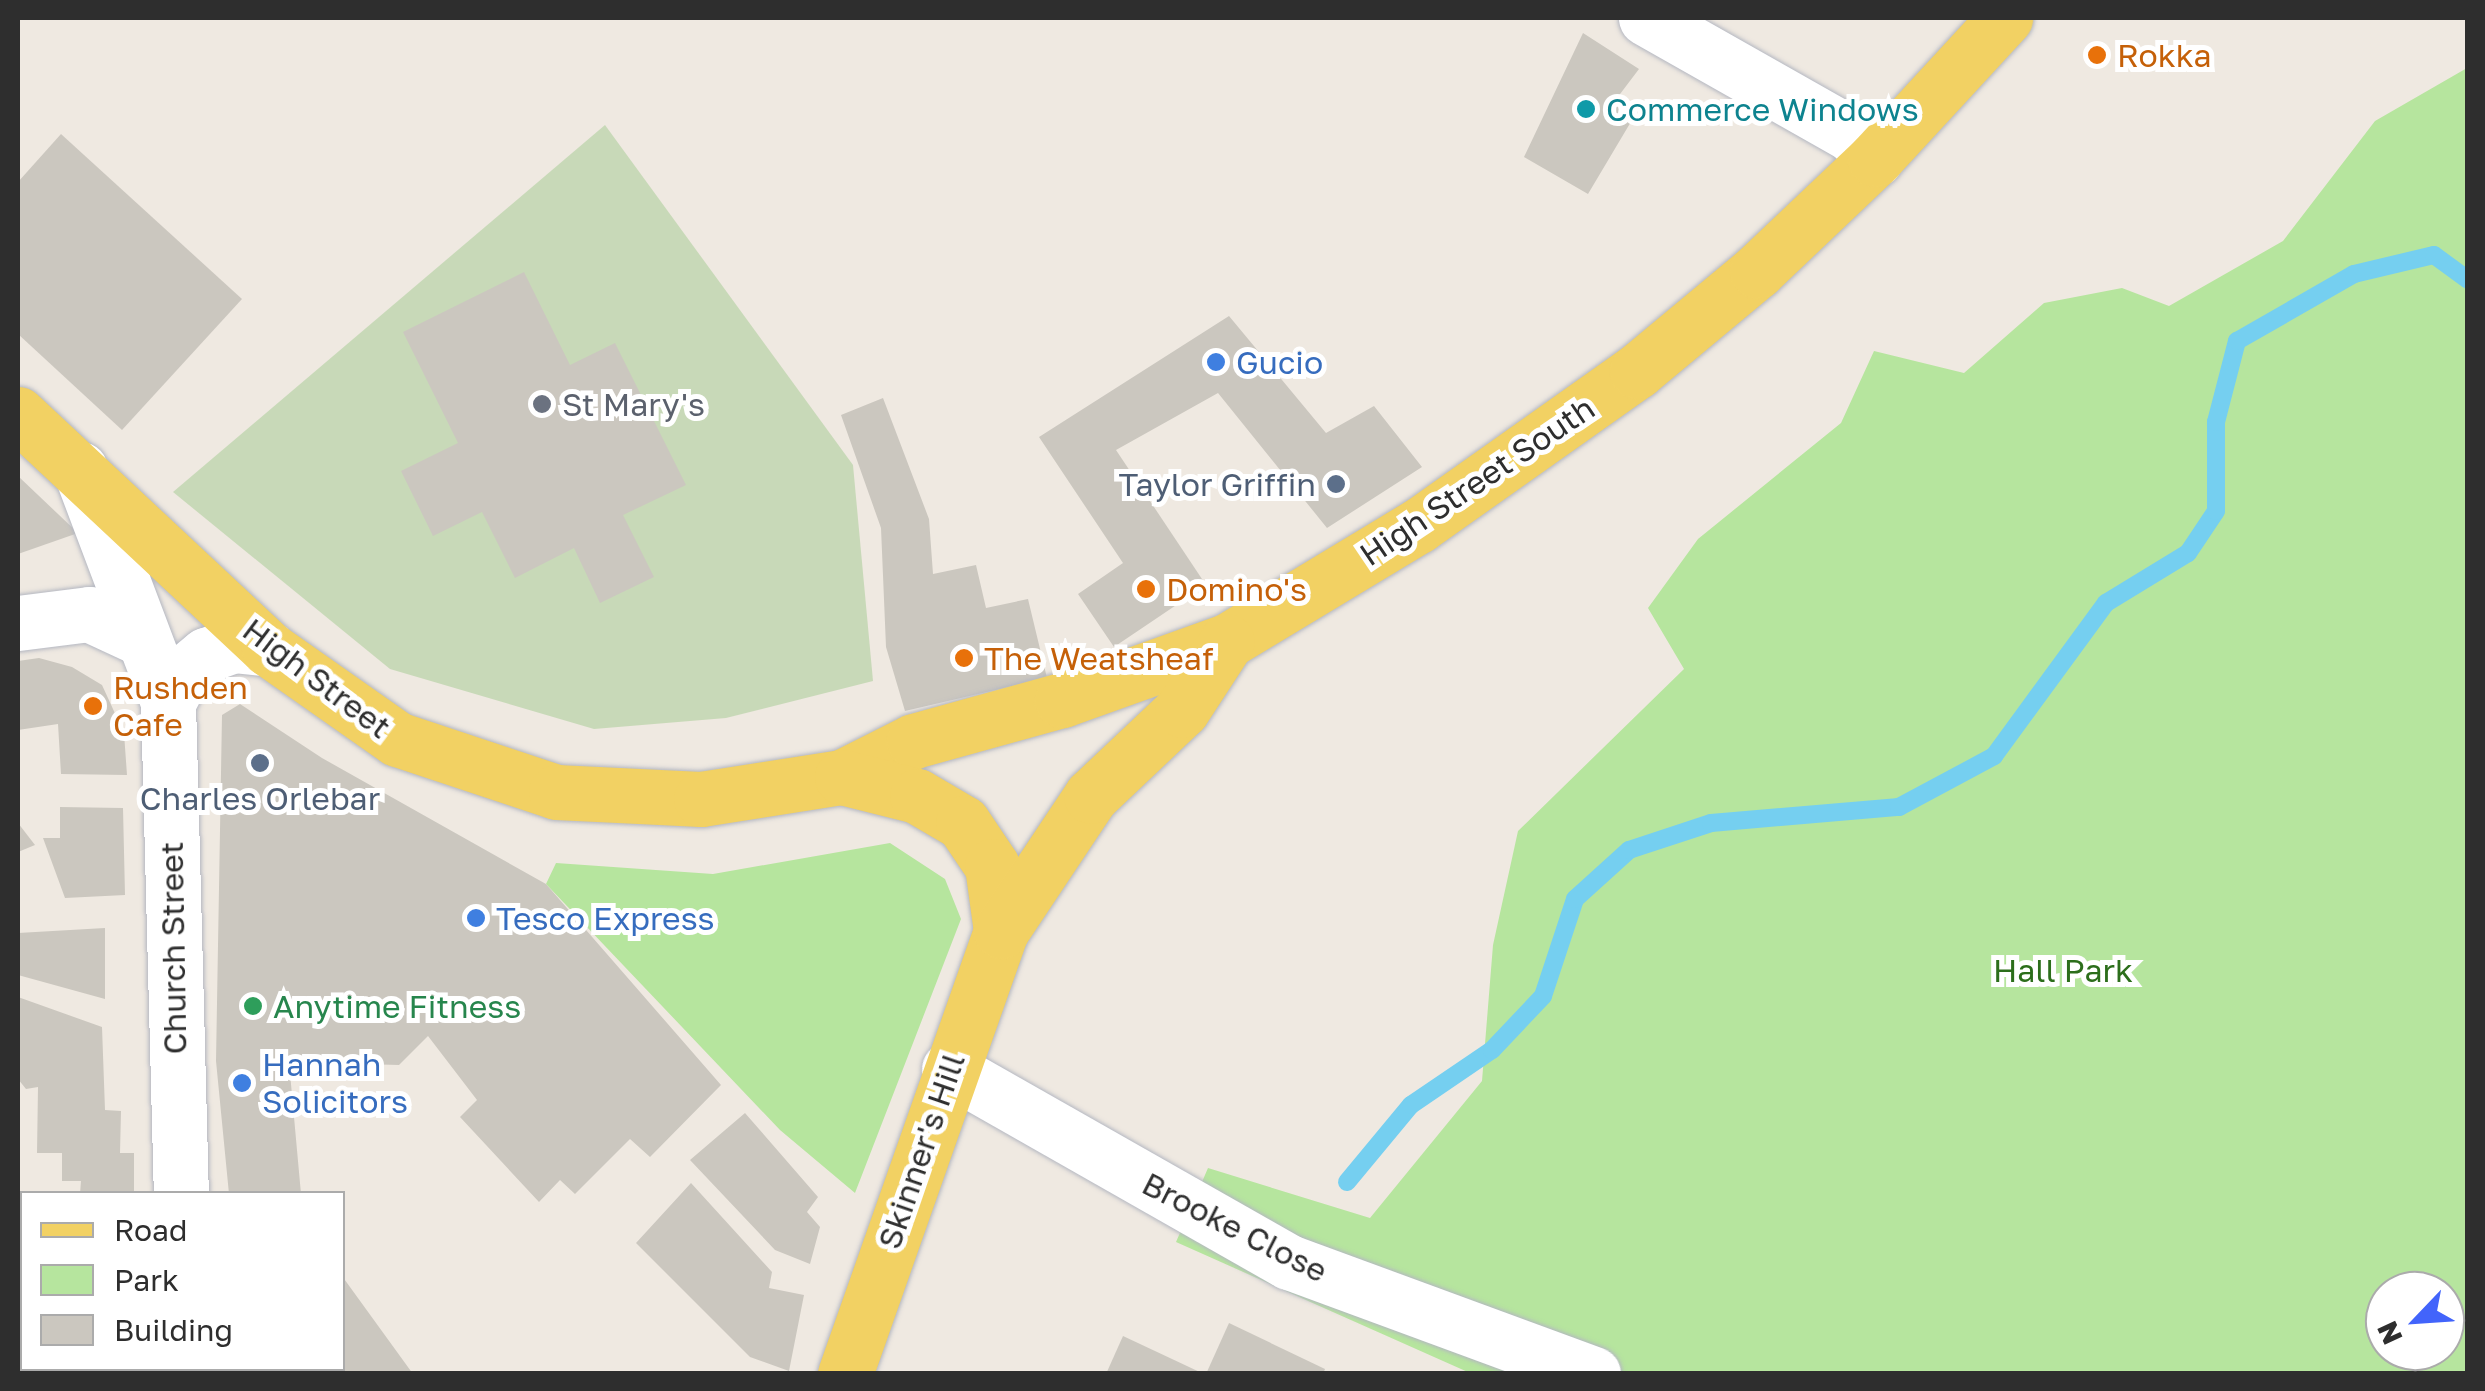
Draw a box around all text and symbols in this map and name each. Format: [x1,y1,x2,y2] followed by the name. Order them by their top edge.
[2117,36,2212,74] place label: Rokka
[2086,44,2108,66] marker: Rokka
[1606,90,1919,128] place label: Commerce Windows
[1575,98,1597,120] marker: Commerce Windows
[1236,343,1323,381] place label: Gucio
[1205,351,1227,373] marker: Gucio
[562,385,705,423] place label: St Mary's
[1352,388,1602,574] street label: High Street South
[531,393,553,415] marker: St Mary's
[1119,465,1316,503] place label: Taylor Griffin
[1325,473,1347,495] marker: Taylor Griffin
[1166,570,1307,608] place label: Domino's
[1135,578,1157,600] marker: Domino's
[236,610,398,746] street label: High Street
[984,639,1214,677] place label: The Weatsheaf
[953,647,975,669] marker: The Weatsheaf
[113,669,248,744] place label: Rushden Cafe
[82,695,104,717] marker: Rushden Cafe
[249,752,271,774] marker: Charles Orlebar
[140,779,380,817] place label: Charles Orlebar
[152,841,194,1055] street label: Church Street
[496,899,715,937] place label: Tesco Express
[465,907,487,929] marker: Tesco Express
[1993,951,2133,989] park label: Hall Park
[273,987,521,1025] place label: Anytime Fitness
[242,995,264,1017] marker: Anytime Fitness
[262,1046,408,1121] place label: Hannah Solicitors
[870,1048,972,1254] street label: Skinner's Hill
[231,1072,253,1094] marker: Hannah Solicitors
[1136,1164,1334,1290] street label: Brooke Close
[20,1191,345,1371] legend
[114,1212,188,1248] text: Road
[114,1262,179,1298] text: Park
[2365,1271,2465,1371] north arrow
[114,1312,233,1348] text: Building
[2370,1316,2409,1350] text: N

